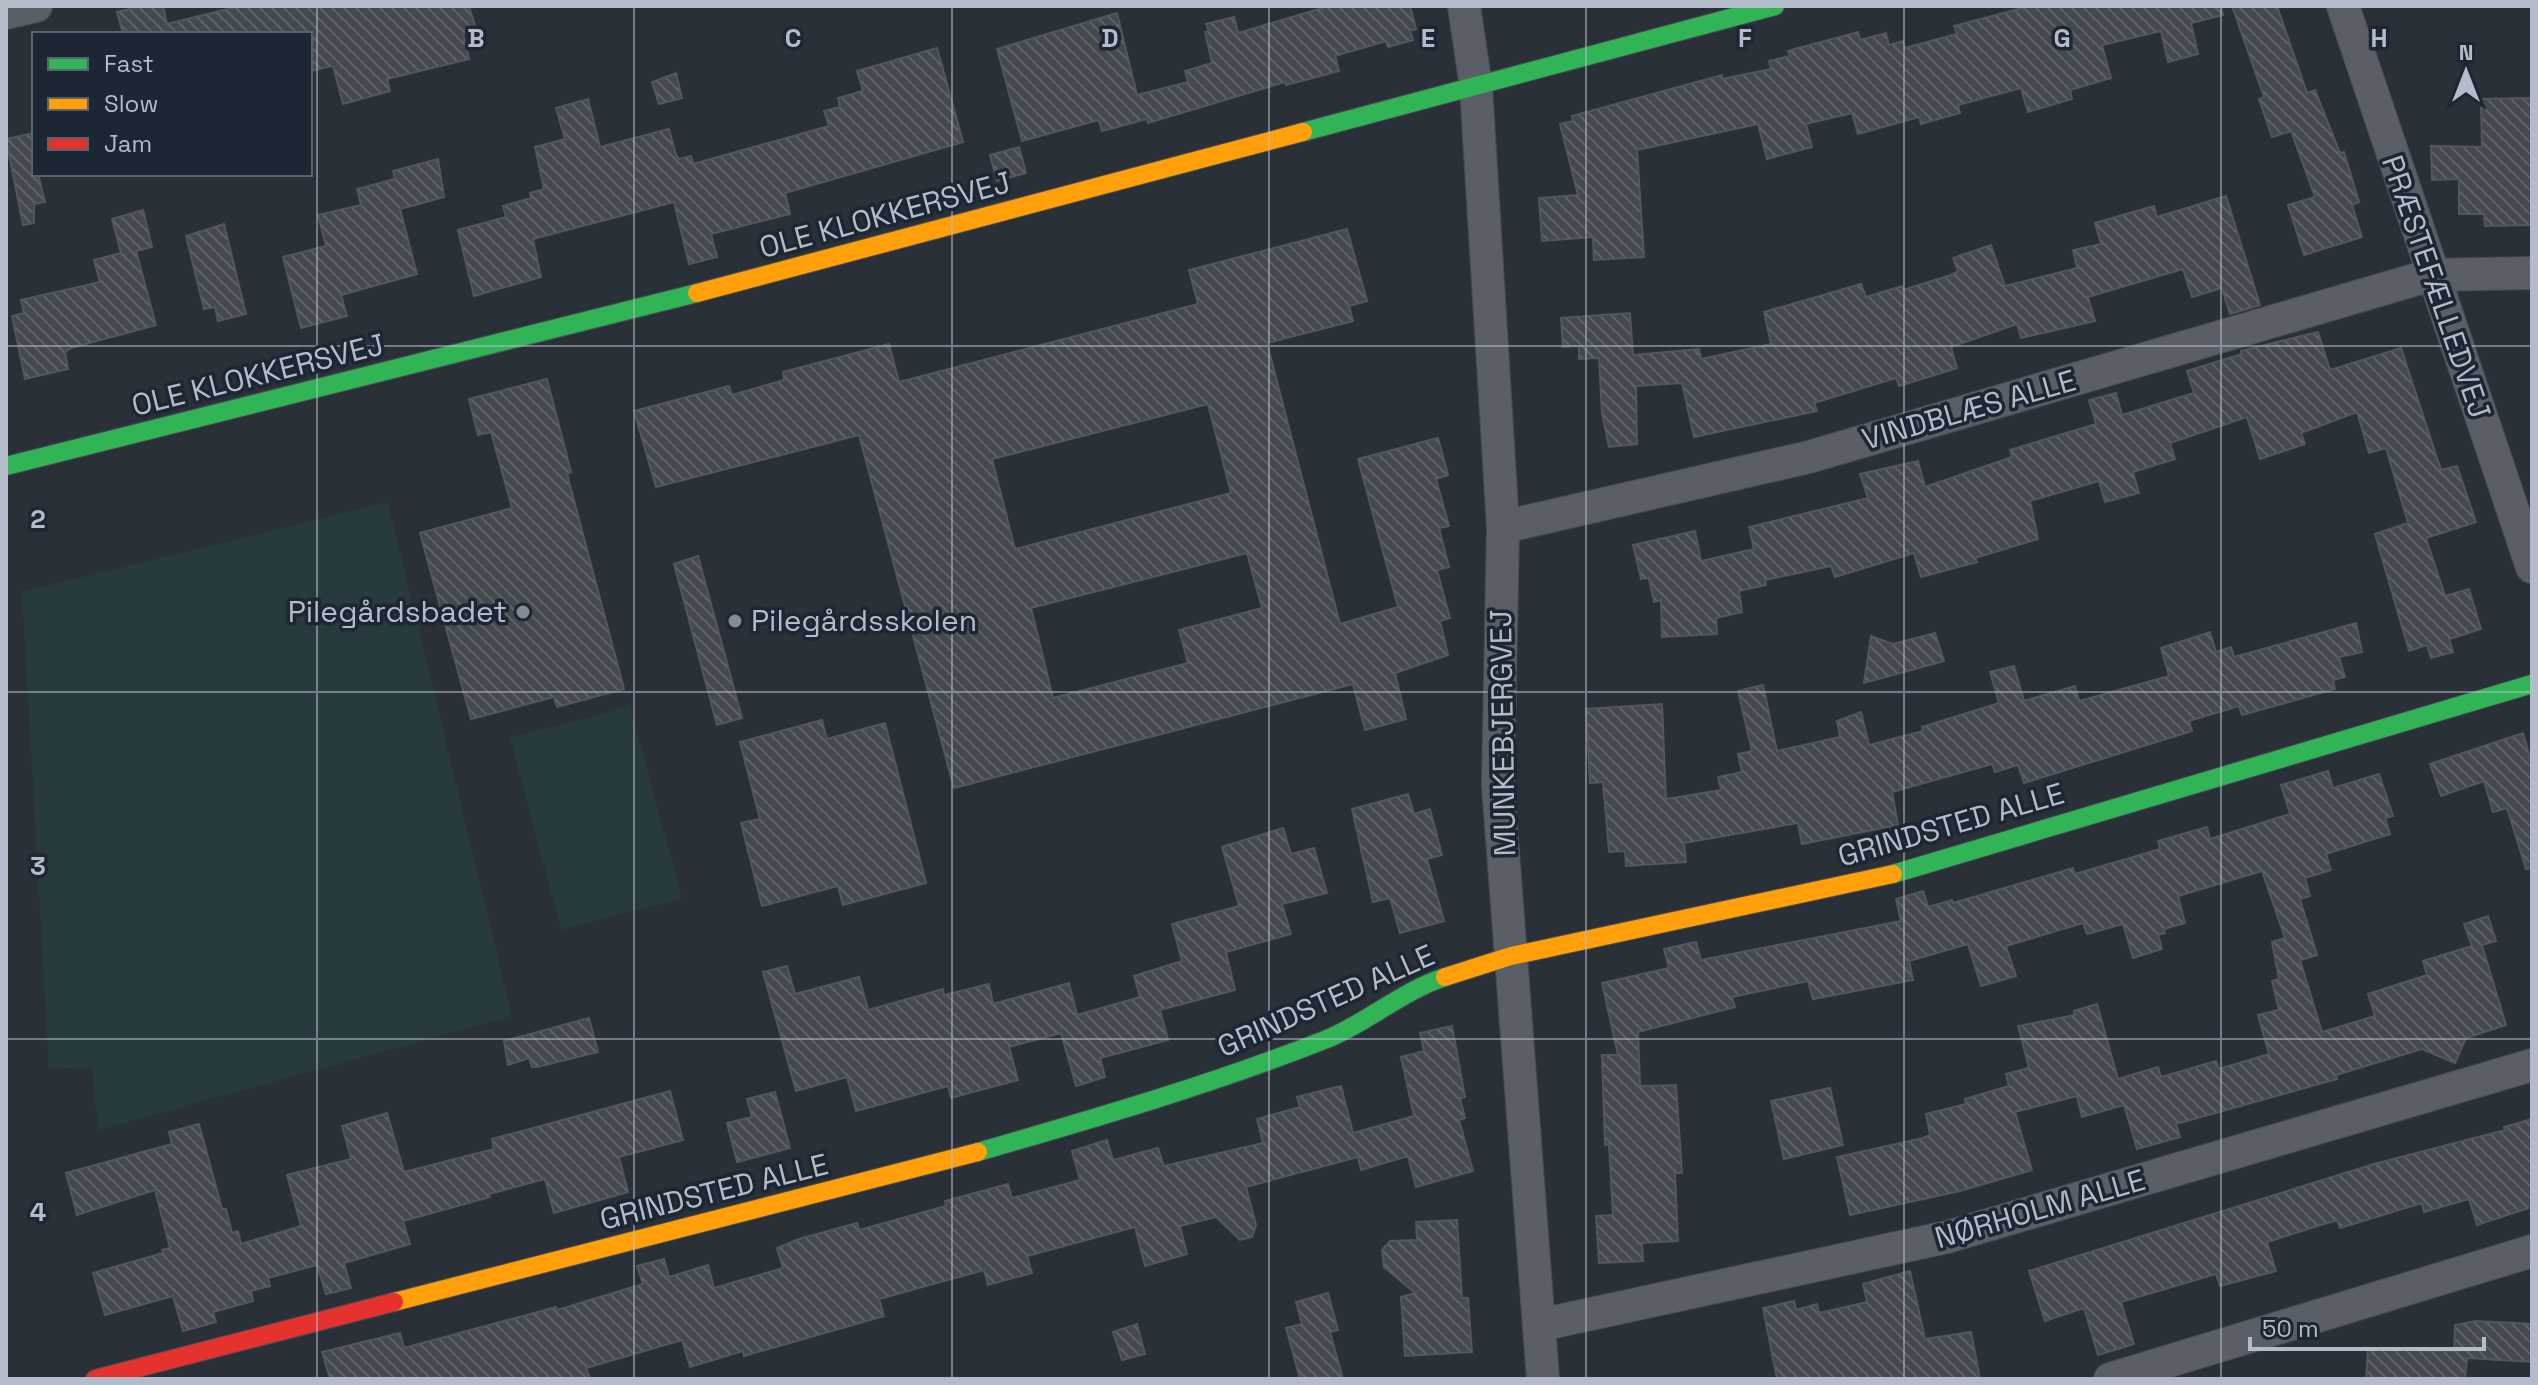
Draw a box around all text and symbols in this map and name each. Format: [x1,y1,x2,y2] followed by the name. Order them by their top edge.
[467,21,485,55] text: B
[785,21,801,55] text: C
[1101,21,1119,55] text: D
[1421,21,1435,55] text: E
[1738,21,1752,55] text: F
[2053,21,2071,55] text: G
[2370,21,2388,55] text: H
[32,32,312,176] legend
[2426,32,2506,112] north arrow
[2459,38,2473,66] text: N
[104,48,154,79] text: Fast
[104,88,158,119] text: Slow
[104,128,152,159] text: Jam
[2373,150,2500,424] street label: PRÆSTEFÆLLEDVEJ
[755,162,1015,267] street label: OLE KLOKKERSVEJ
[128,324,388,425] street label: OLE KLOKKERSVEJ
[1858,360,2080,459] street label: VINDBLÆS ALLE
[30,502,46,536] text: 2
[288,592,507,631] place label: Pilegårdsbadet
[751,601,977,640] place label: Pilegårdsskolen
[514,603,532,621] marker: Pilegårdsbadet
[1481,609,1524,857] street label: MUNKEBJERGVEJ
[726,612,744,630] marker: Pilegårdsskolen
[1833,774,2069,875] street label: GRINDSTED ALLE
[30,849,46,883] text: 3
[1211,935,1440,1066] street label: GRINDSTED ALLE
[596,1144,832,1239] street label: GRINDSTED ALLE
[1930,1160,2149,1257] street label: NØRHOLM ALLE
[30,1195,46,1229] text: 4
[2250,1301,2484,1351] scale bar
[2262,1313,2319,1344] text: 50 m

